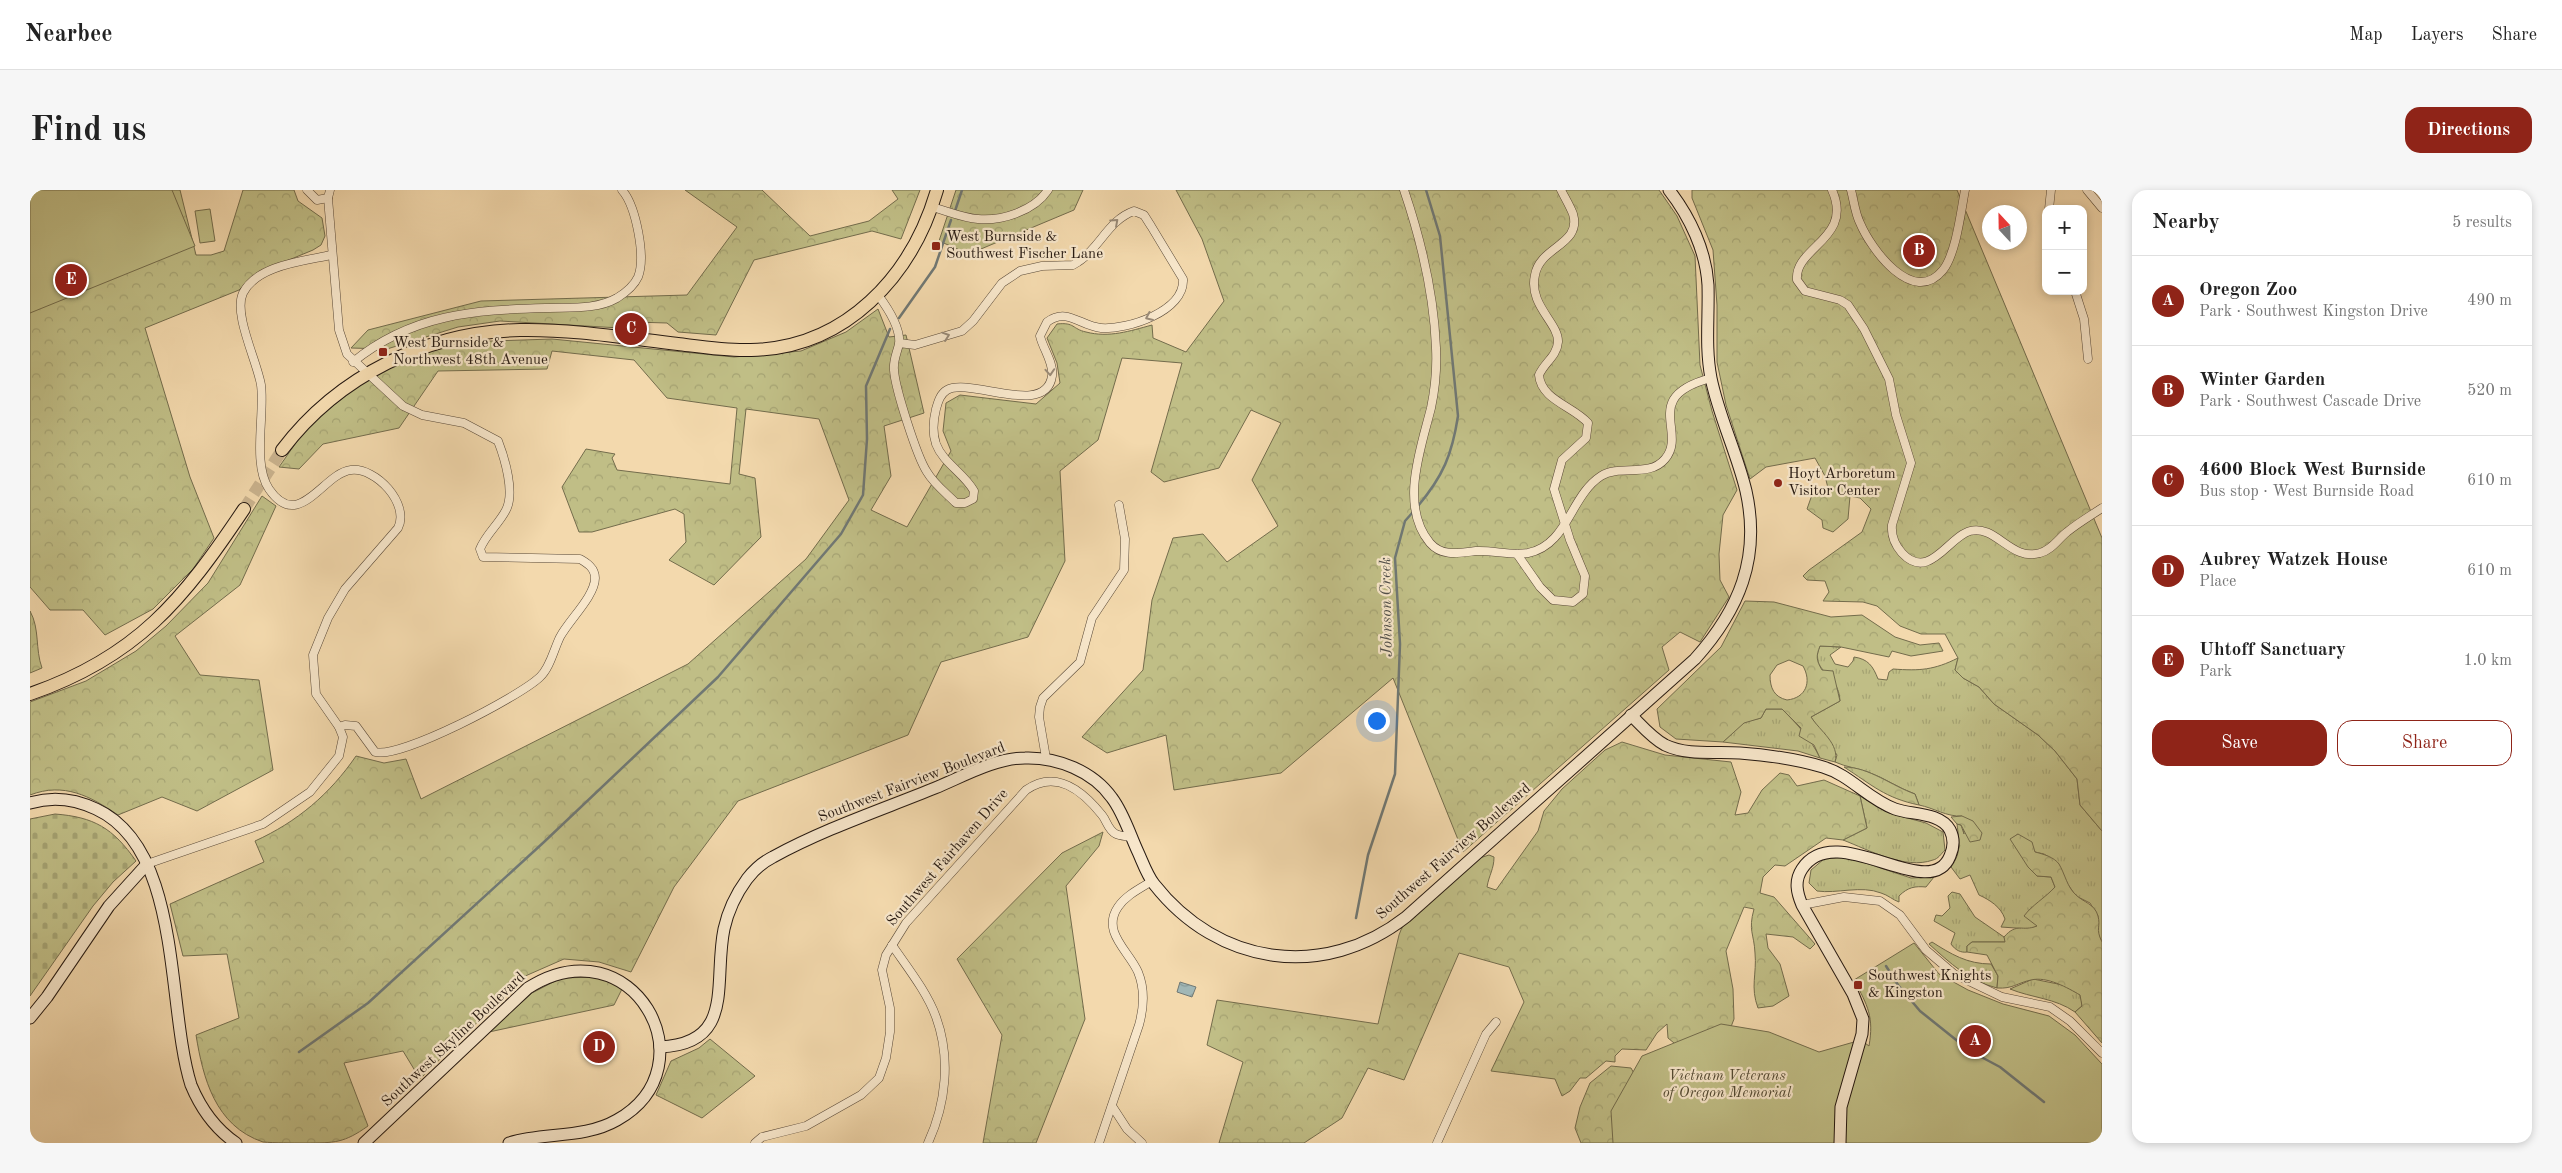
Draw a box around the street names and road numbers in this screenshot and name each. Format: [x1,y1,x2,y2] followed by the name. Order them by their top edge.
[816,740,1008,826] street label: Southwest Fairview Boulevard
[1374,781,1534,923] street label: Southwest Fairview Boulevard
[885,786,1012,929] street label: Southwest Fairhaven Drive
[379,970,529,1110] street label: Southwest Skyline Boulevard

